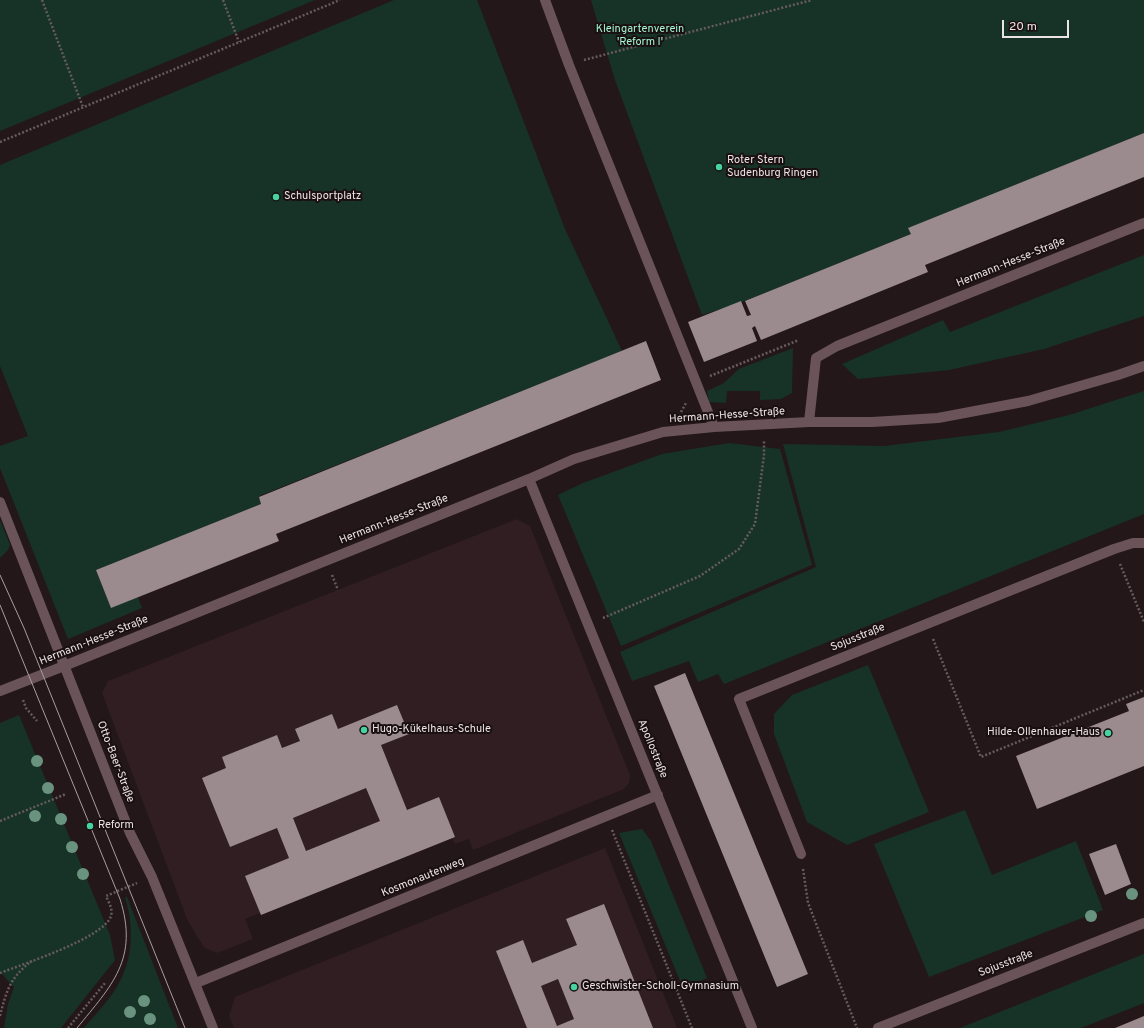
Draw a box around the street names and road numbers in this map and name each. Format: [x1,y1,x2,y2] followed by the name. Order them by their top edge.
[955,235,1067,291] street label: Hermann-Hesse-Straße
[669,405,785,427] street label: Hermann-Hesse-Straße
[338,492,450,548] street label: Hermann-Hesse-Straße
[38,613,150,669] street label: Hermann-Hesse-Straße
[829,621,887,655] street label: Sojusstraße
[634,718,670,780] street label: Apollostraße
[93,719,137,805] street label: Otto-Baer-Straße
[380,855,466,901] street label: Kosmonautenweg
[977,948,1035,980] street label: Sojusstraße

